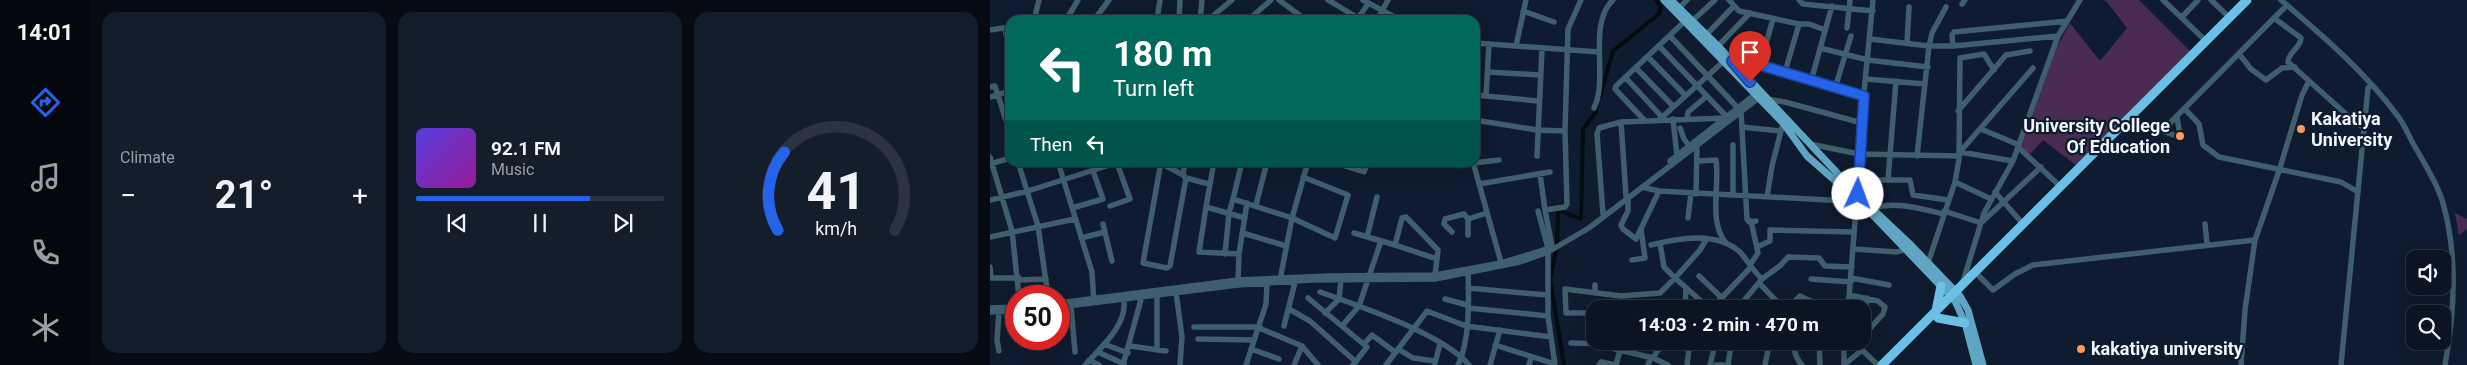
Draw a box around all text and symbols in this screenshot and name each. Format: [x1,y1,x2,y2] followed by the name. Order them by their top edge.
[17,20,73,45] text: 14:01
[1729,31,1771,82] pin
[1113,34,1212,75] text: 180 m
[1030,35,1095,100] icon: left
[1736,38,1764,66] icon: arrive
[1113,76,1194,101] text: Turn left
[28,85,63,120] icon: directions
[2311,108,2393,150] place label: Kakatiya University
[2023,115,2170,157] place label: University College Of Education
[2295,123,2307,135] marker: Kakatiya University
[1082,130,1110,158] icon: left
[2174,130,2186,142] marker: University College Of Education
[1030,133,1072,156] text: Then
[491,137,561,160] text: 92.1 FM
[120,148,175,167] text: Climate
[28,160,63,195] icon: music
[491,160,534,179] text: Music
[806,161,866,222] text: 41
[1831,167,1883,219] position arrow
[215,173,273,217] text: 21°
[120,179,136,212] text: −
[352,179,368,212] text: +
[443,209,471,237] icon: previous
[526,209,554,237] icon: pause
[609,209,637,237] icon: next
[815,218,857,239] text: km/h
[28,235,63,270] icon: phone
[2406,250,2451,350] map controls
[2406,250,2451,295] button: sound
[1005,285,1070,350] speed limit sign: 50
[2406,305,2451,350] button: search
[28,310,63,345] icon: climate
[1638,313,1819,336] text: 14:03 · 2 min · 470 m
[2091,338,2244,359] place label: kakatiya university
[2075,343,2087,355] marker: kakatiya university

